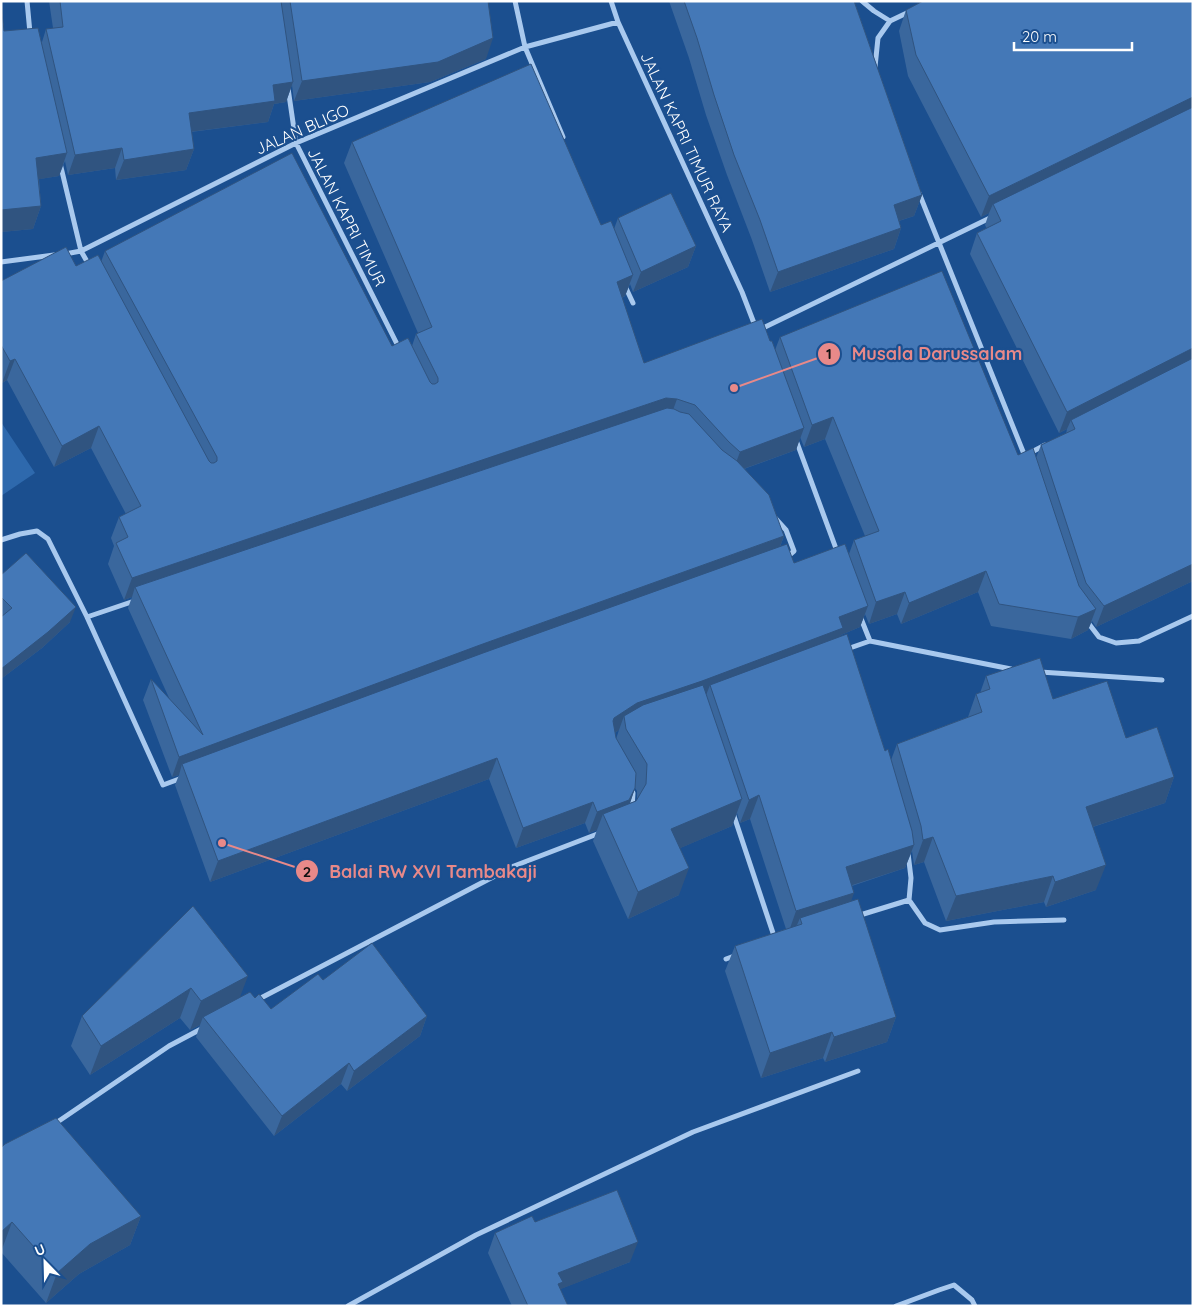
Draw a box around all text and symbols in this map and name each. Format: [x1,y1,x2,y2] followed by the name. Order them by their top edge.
[1014,20,1132,52] scale bar
[1022,27,1057,46] text: 20 m
[636,49,738,235] street label: JALAN KAPRI TIMUR RAYA
[252,99,352,159] street label: JALAN BLIGO
[303,144,391,290] street label: JALAN KAPRI TIMUR
[816,337,1032,370] callout: Musala Darussalam
[852,342,1022,365] text: Musala Darussalam
[826,344,832,363] text: 1
[294,855,547,888] callout: Balai RW XVI Tambakaji
[329,860,537,883] text: Balai RW XVI Tambakaji
[303,862,311,881] text: 2
[20,1237,70,1287] north arrow
[32,1240,48,1260] text: U

